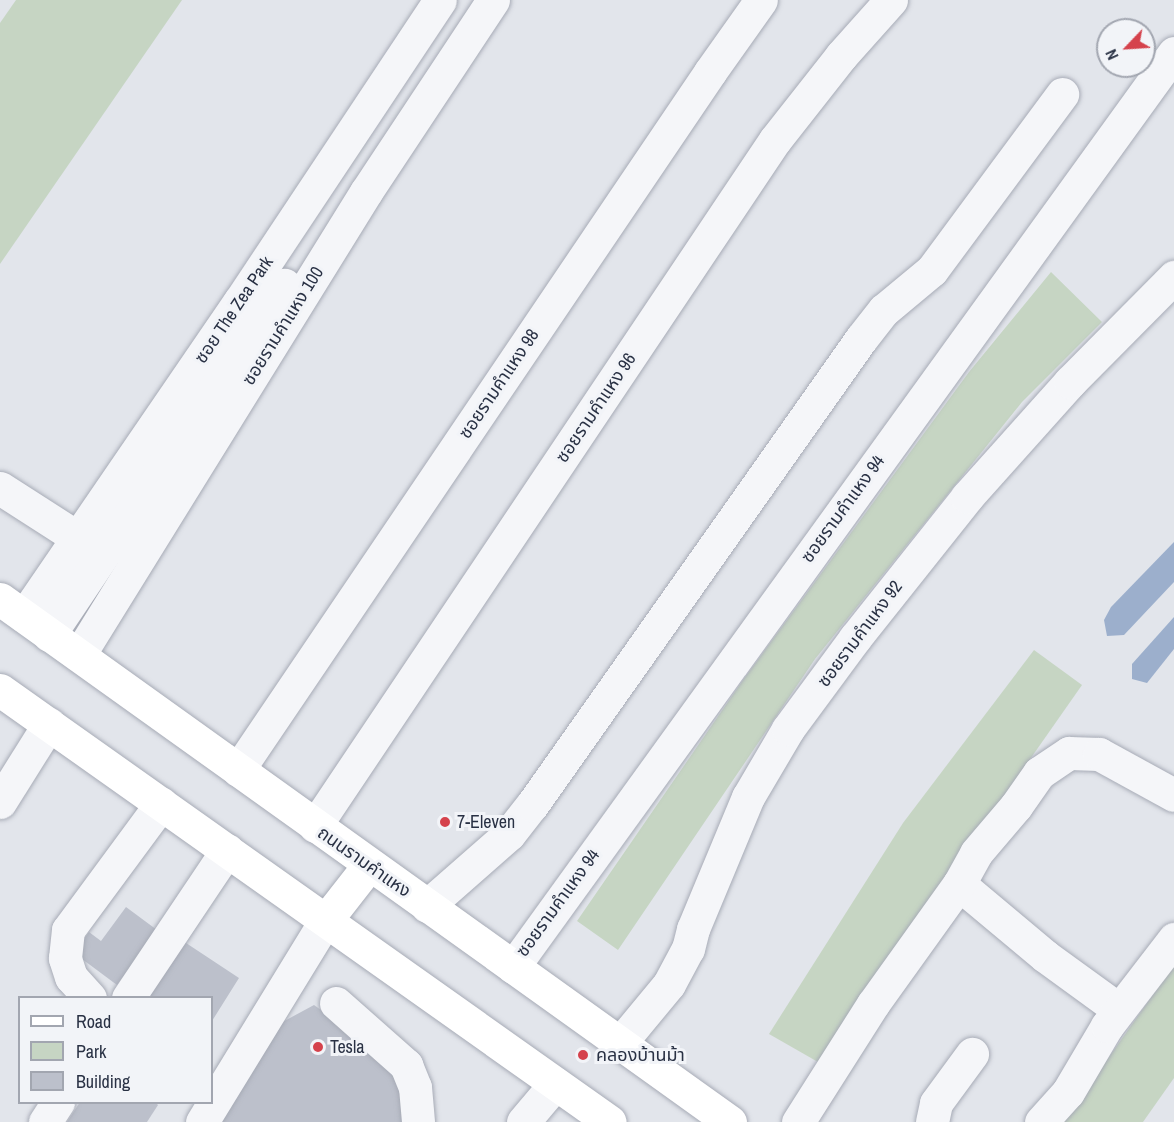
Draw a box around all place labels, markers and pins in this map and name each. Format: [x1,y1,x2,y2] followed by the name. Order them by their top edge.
[457,811,515,833] place label: 7-Eleven
[438,815,452,829] marker: 7-Eleven
[330,1036,364,1058] place label: Tesla
[311,1040,325,1054] marker: Tesla
[596,1044,685,1066] place label: คลองบ้านม้า
[574,1046,592,1064] marker: คลองบ้านม้า

